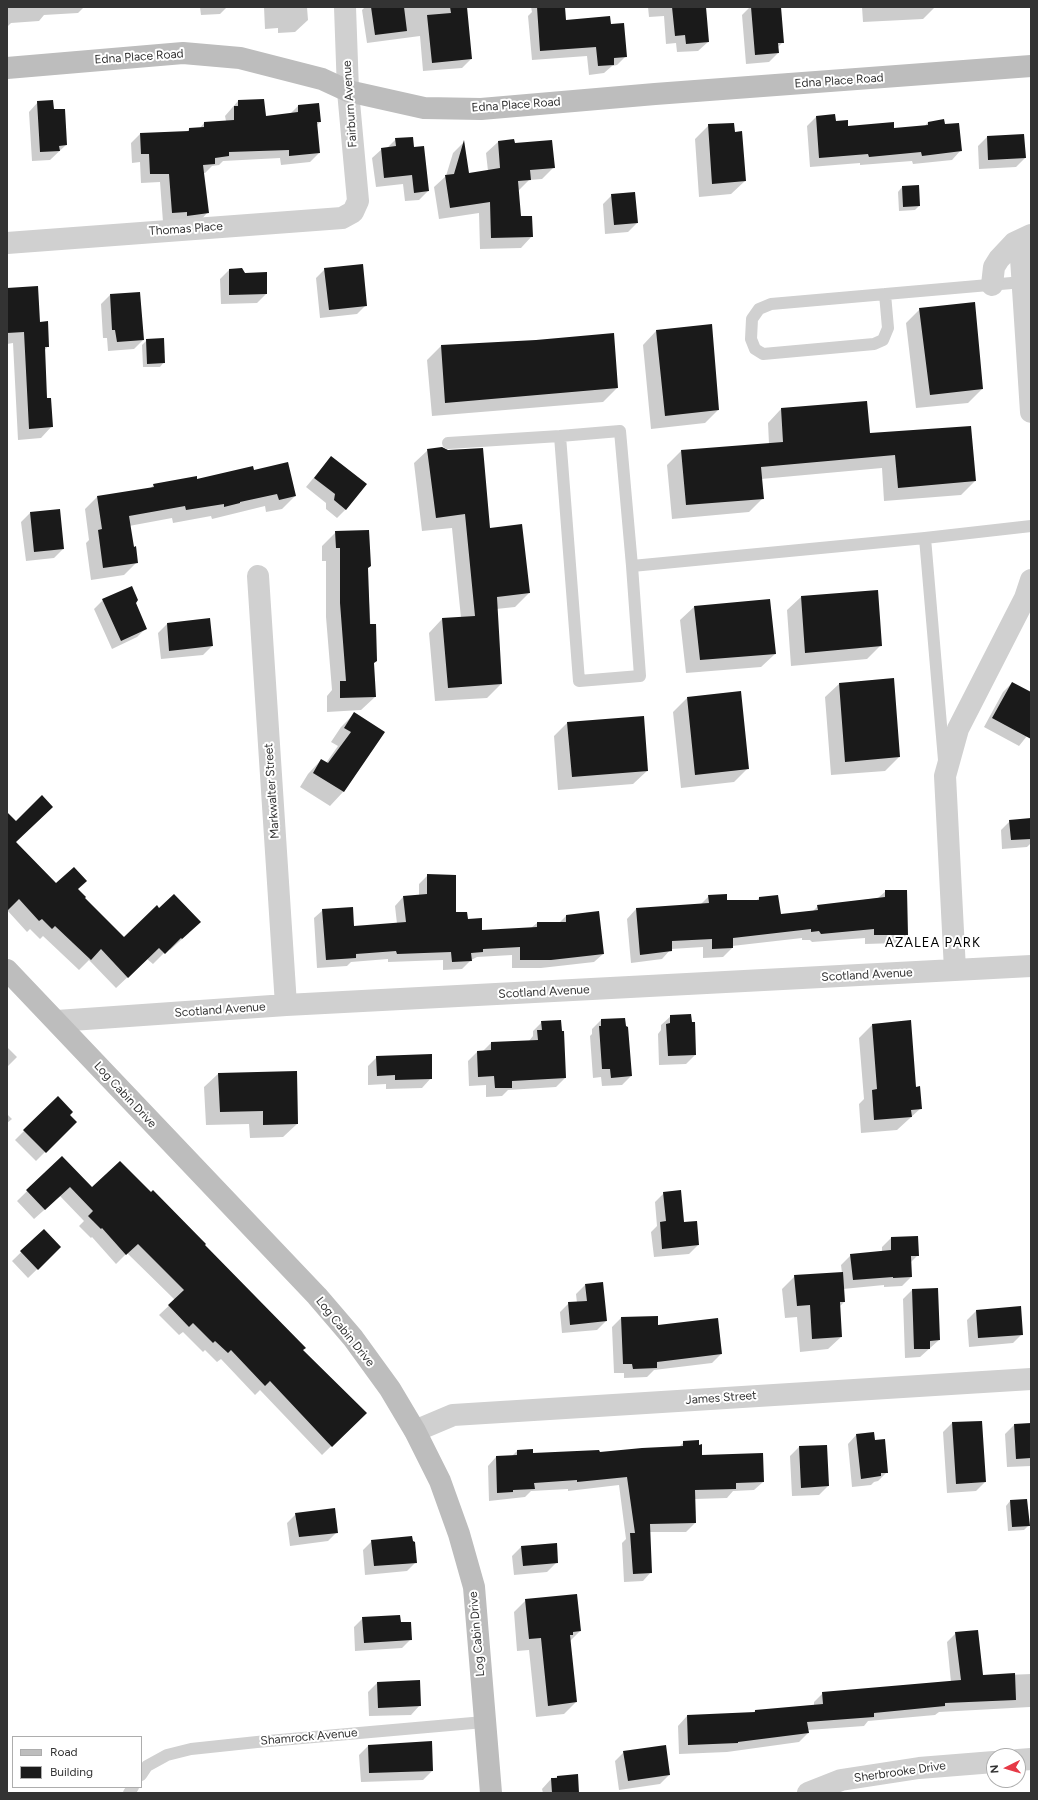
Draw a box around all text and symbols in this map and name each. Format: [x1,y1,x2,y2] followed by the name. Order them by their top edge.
[94,47,184,67] street label: Edna Place Road
[340,60,360,148] street label: Fairburn Avenue
[794,71,884,91] street label: Edna Place Road
[471,95,561,115] street label: Edna Place Road
[149,219,223,239] street label: Thomas Place
[261,743,283,839] street label: Markwalter Street
[885,935,981,951] district label: AZALEA PARK
[821,965,913,985] street label: Scotland Avenue
[498,982,590,1002] street label: Scotland Avenue
[174,1000,266,1020] street label: Scotland Avenue
[91,1059,159,1131] street label: Log Cabin Drive
[313,1294,377,1370] street label: Log Cabin Drive
[685,1388,757,1408] street label: James Street
[466,1591,488,1677] street label: Log Cabin Drive
[260,1726,358,1748] street label: Shamrock Avenue
[12,1736,142,1788] legend
[50,1745,78,1759] text: Road
[986,1748,1026,1788] north arrow
[853,1758,947,1786] street label: Sherbrooke Drive
[988,1764,1001,1774] text: N
[50,1765,93,1779] text: Building

